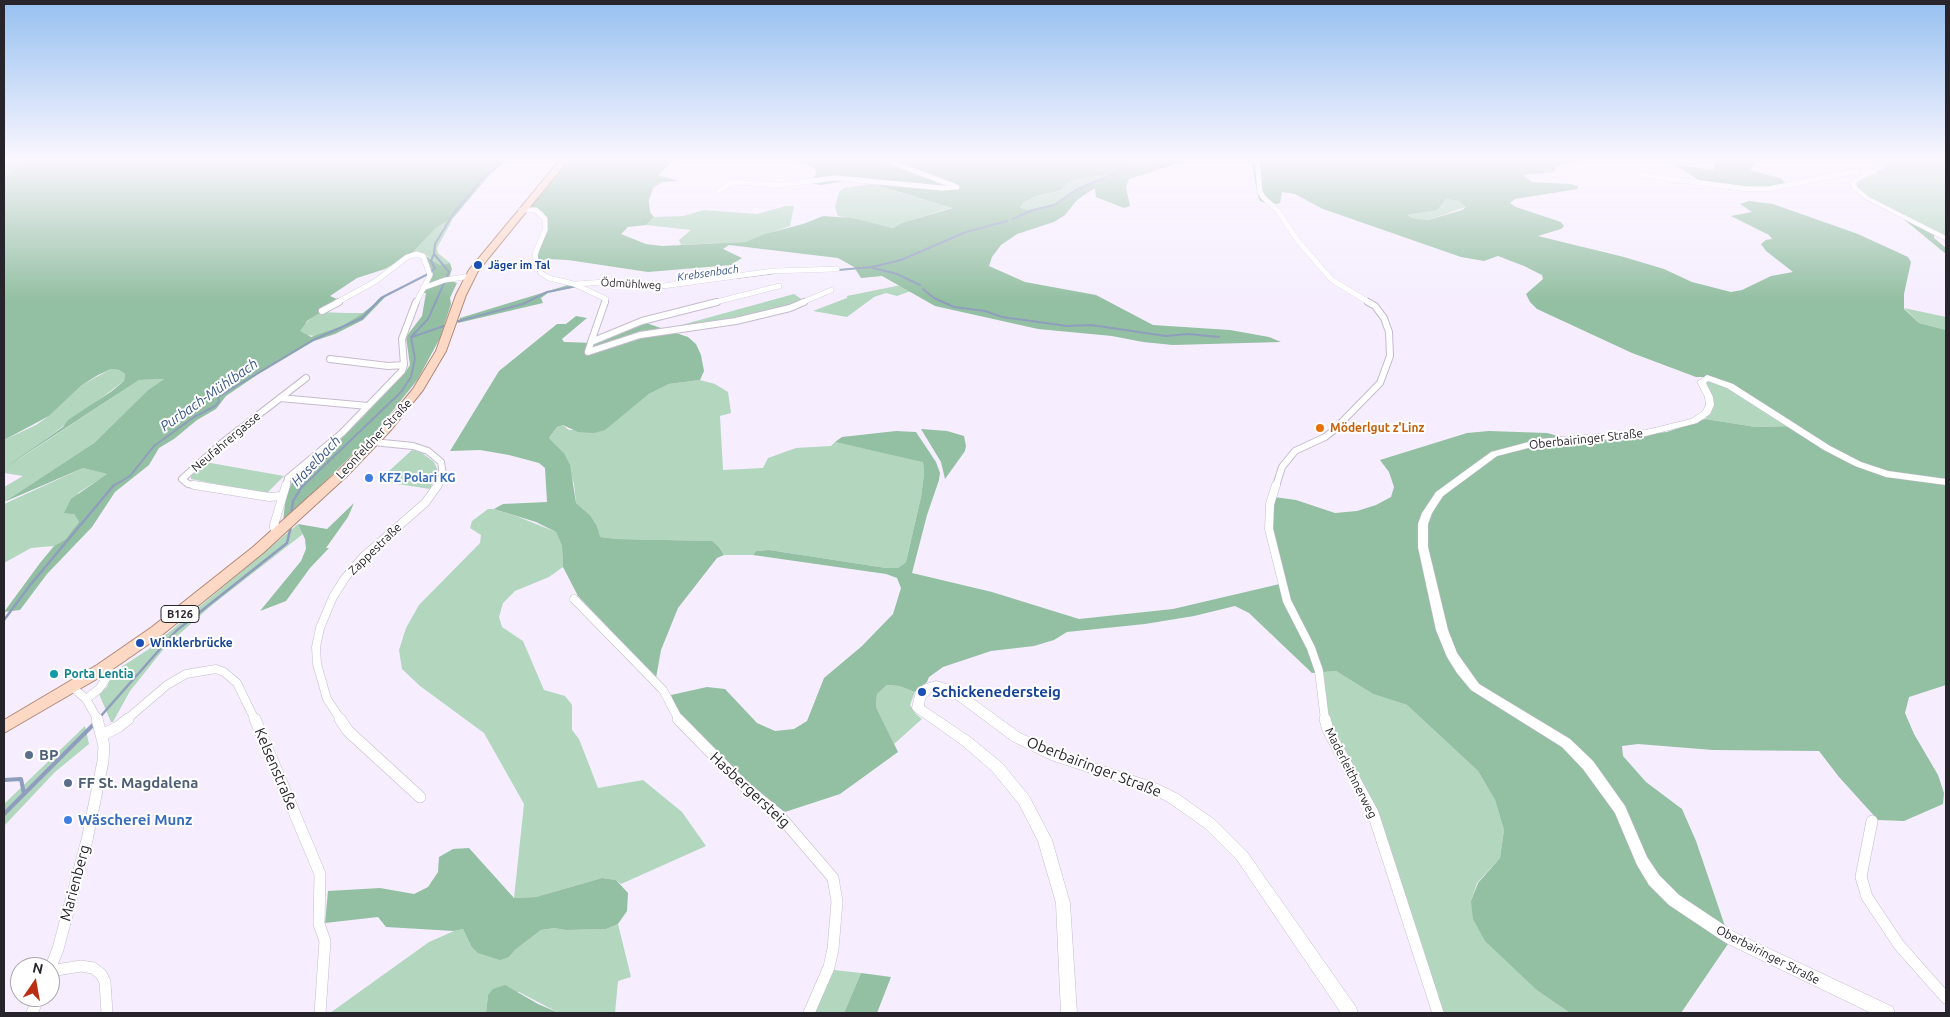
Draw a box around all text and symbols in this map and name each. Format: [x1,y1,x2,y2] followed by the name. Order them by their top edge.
[488,258,550,272] place label: Jäger im Tal
[472,259,484,271] marker: Jäger im Tal
[676,262,740,284] water label: Krebsenbach
[600,276,662,292] street label: Ödmühlweg
[157,355,261,435] water label: Purbach-Mühlbach
[333,396,415,482] street label: Leonfeldner Straße
[189,409,263,475] street label: Neufahrergasse
[1330,421,1424,435] place label: Möderlgut z'Linz
[1314,422,1326,434] marker: Möderlgut z'Linz
[1528,426,1644,452] street label: Oberbairinger Straße
[288,432,344,490] water label: Haselbach
[379,471,456,485] place label: KFZ Polari KG
[363,472,375,484] marker: KFZ Polari KG
[345,520,405,578] street label: Zappestraße
[161,606,199,622] road number: B126
[150,636,233,650] place label: Winklerbrücke
[134,637,146,649] marker: Winklerbrücke
[64,667,133,681] place label: Porta Lentia
[48,668,60,680] marker: Porta Lentia
[932,683,1061,701] place label: Schickenedersteig
[916,686,928,698] marker: Schickenedersteig
[251,725,301,813] street label: Kelsenstraße
[1322,725,1380,821] street label: Maderleithnerweg
[1024,733,1164,801] street label: Oberbairinger Straße
[39,746,58,764] place label: BP
[706,748,794,832] street label: Hasbergersteig
[23,749,35,761] marker: BP
[78,774,198,792] place label: FF St. Magdalena
[62,777,74,789] marker: FF St. Magdalena
[78,811,192,829] place label: Wäscherei Munz
[62,814,74,826] marker: Wäscherei Munz
[56,843,94,923] street label: Marienberg
[1714,923,1822,987] street label: Oberbairinger Straße
[10,957,60,1007] north arrow
[31,959,45,977] text: N

